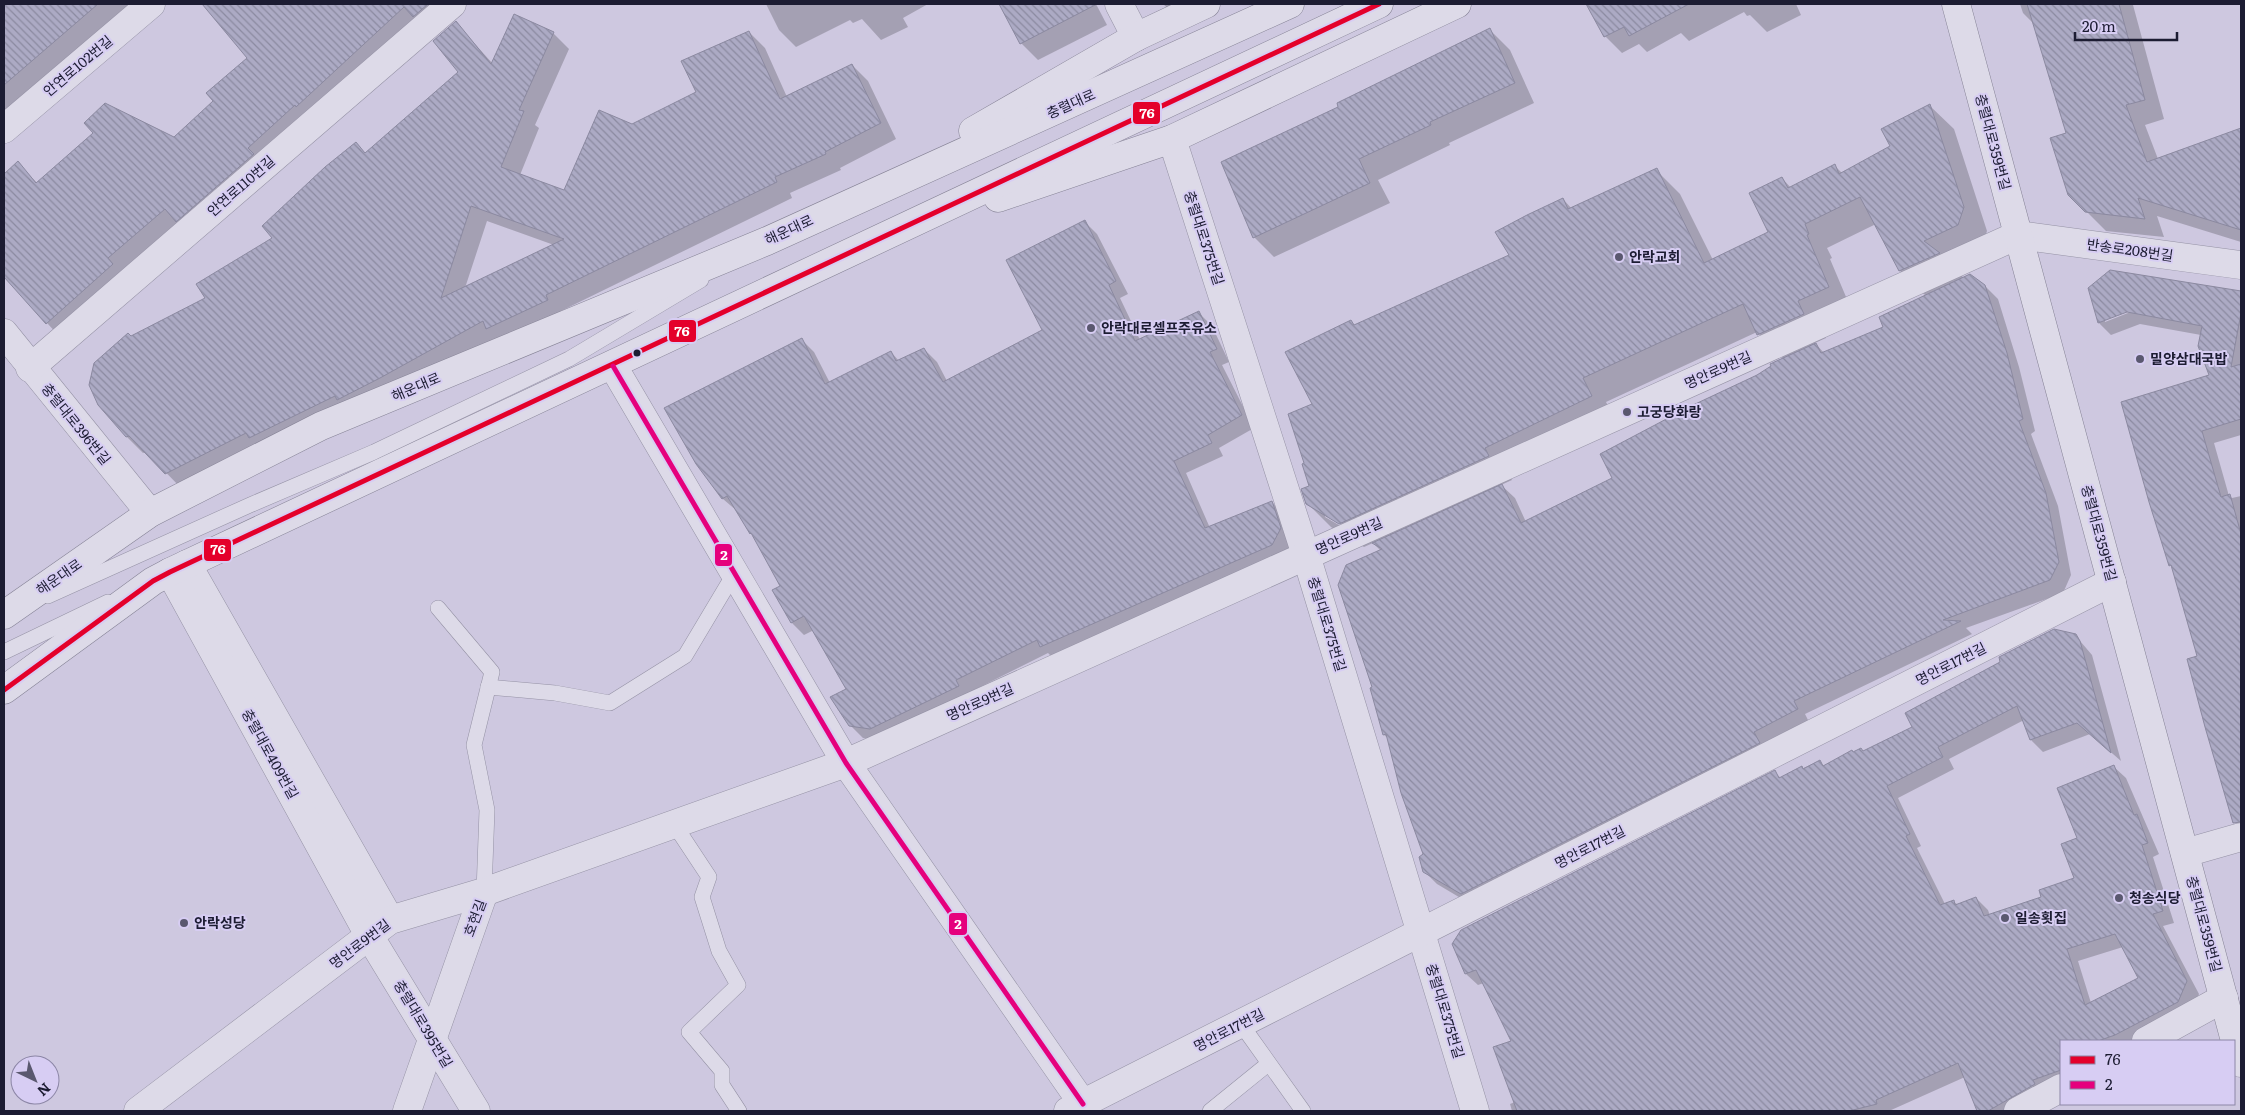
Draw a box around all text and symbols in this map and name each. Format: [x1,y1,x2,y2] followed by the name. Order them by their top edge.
[2075,10,2178,42] scale bar
[2082,14,2116,37] text: 20 m
[38,30,116,100] street label: 안연로102번길
[1043,83,1098,123] street label: 충렬대로
[1971,91,2016,192] street label: 충렬대로359번길
[1132,101,1161,125] line badge: 76
[1139,102,1155,122] text: 76
[202,150,279,220] street label: 안연로110번길
[1180,188,1230,288] street label: 충렬대로375번길
[761,209,816,249] street label: 해운대로
[2086,233,2175,265] street label: 반송로208번길
[1629,246,1681,266] place label: 안락교회
[1613,251,1625,263] marker: 안락교회
[1101,317,1217,337] place label: 안락대로셀프주유소
[668,319,697,343] line badge: 76
[674,320,690,340] text: 76
[1085,322,1097,334] marker: 안락대로셀프주유소
[1681,345,1754,393] street label: 명안로9번길
[632,348,642,358] unlabelled marker
[2150,348,2227,368] place label: 밀양삼대국밥
[2134,353,2146,365] marker: 밀양삼대국밥
[388,367,443,405] street label: 해운대로
[38,378,116,468] street label: 충렬대로396번길
[1637,401,1702,421] place label: 고궁당화랑
[1621,406,1633,418] marker: 고궁당화랑
[2077,482,2122,583] street label: 충렬대로359번길
[1312,511,1385,559] street label: 명안로9번길
[203,538,232,562] line badge: 76
[210,538,226,558] text: 76
[714,543,733,567] line badge: 2
[720,544,728,564] text: 2
[32,553,85,599] street label: 해운대로
[1304,574,1352,674] street label: 충렬대로375번길
[1912,637,1989,689] street label: 명안로17번길
[943,677,1016,725] street label: 명안로9번길
[238,705,304,802] street label: 충렬대로409번길
[1551,820,1628,872] street label: 명안로17번길
[2182,873,2227,974] street label: 충렬대로359번길
[2129,887,2181,907] place label: 청송식당
[2113,892,2125,904] marker: 청송식당
[458,896,490,939] street label: 호현길
[2015,907,2067,927] place label: 일송횟집
[194,912,246,932] place label: 안락성당
[948,912,968,936] line badge: 2
[1999,912,2011,924] marker: 일송횟집
[954,913,962,933] text: 2
[325,914,394,973] street label: 명안로9번길
[178,917,190,929] marker: 안락성당
[1422,961,1470,1061] street label: 충렬대로375번길
[390,976,458,1071] street label: 충렬대로395번길
[1190,1003,1267,1055] street label: 명안로17번길
[2060,1040,2235,1105] legend
[2105,1047,2121,1070] text: 76
[10,1055,60,1105] north arrow
[2105,1072,2113,1095] text: 2
[33,1079,56,1102] text: N

